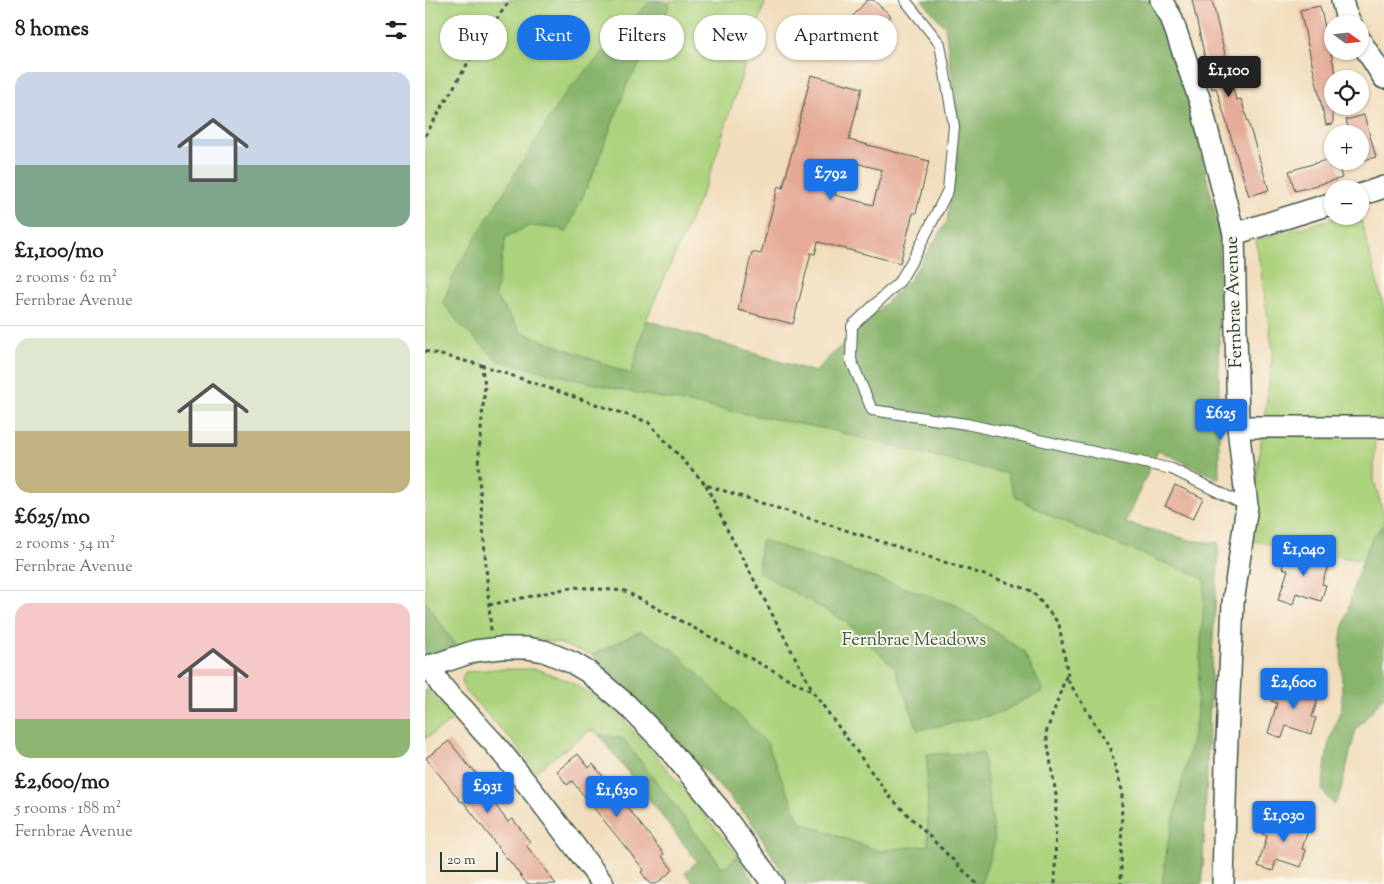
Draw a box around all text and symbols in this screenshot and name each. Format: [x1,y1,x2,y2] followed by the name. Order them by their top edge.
[15,15,89,45] text: 8 homes
[440,15,507,60] chip: Buy
[517,15,590,60] chip: Rent
[600,15,684,60] chip: Filters
[694,15,766,60] chip: New
[776,15,897,60] chip: Apartment
[1324,15,1369,60] north arrow
[1324,15,1369,225] map controls
[382,16,410,44] icon: filters
[1188,56,1270,98] pin: £1,100
[1209,60,1249,83] text: £1,100
[1324,70,1369,115] button: locate
[168,105,258,195] icon: home
[1324,125,1369,170] button: +
[801,158,861,201] pin: £792
[815,163,847,186] text: £792
[1324,180,1369,225] button: −
[1220,235,1250,369] street label: Fernbrae Avenue
[15,237,104,267] text: £1,100/mo
[15,267,117,290] text: 2 rooms · 62 m²
[15,290,133,313] text: Fernbrae Avenue
[168,370,258,460] icon: home
[1191,398,1251,441] pin: £625
[1206,403,1236,426] text: £625
[15,503,90,533] text: £625/mo
[15,533,115,556] text: 2 rooms · 54 m²
[1263,534,1345,577] pin: £1,040
[1283,539,1325,562] text: £1,040
[15,556,133,579] text: Fernbrae Avenue
[842,628,986,654] park label: Fernbrae Meadows
[168,635,258,725] icon: home
[1253,668,1335,710] pin: £2,600
[1272,672,1316,695] text: £2,600
[15,768,110,798] text: £2,600/mo
[458,772,518,814] pin: £931
[474,776,502,799] text: £931
[576,776,658,818] pin: £1,630
[597,780,637,803] text: £1,630
[15,798,121,821] text: 5 rooms · 188 m²
[1243,800,1325,843] pin: £1,030
[1263,805,1305,828] text: £1,030
[15,821,133,844] text: Fernbrae Avenue
[440,849,497,872] scale bar
[447,851,476,871] text: 20 m

